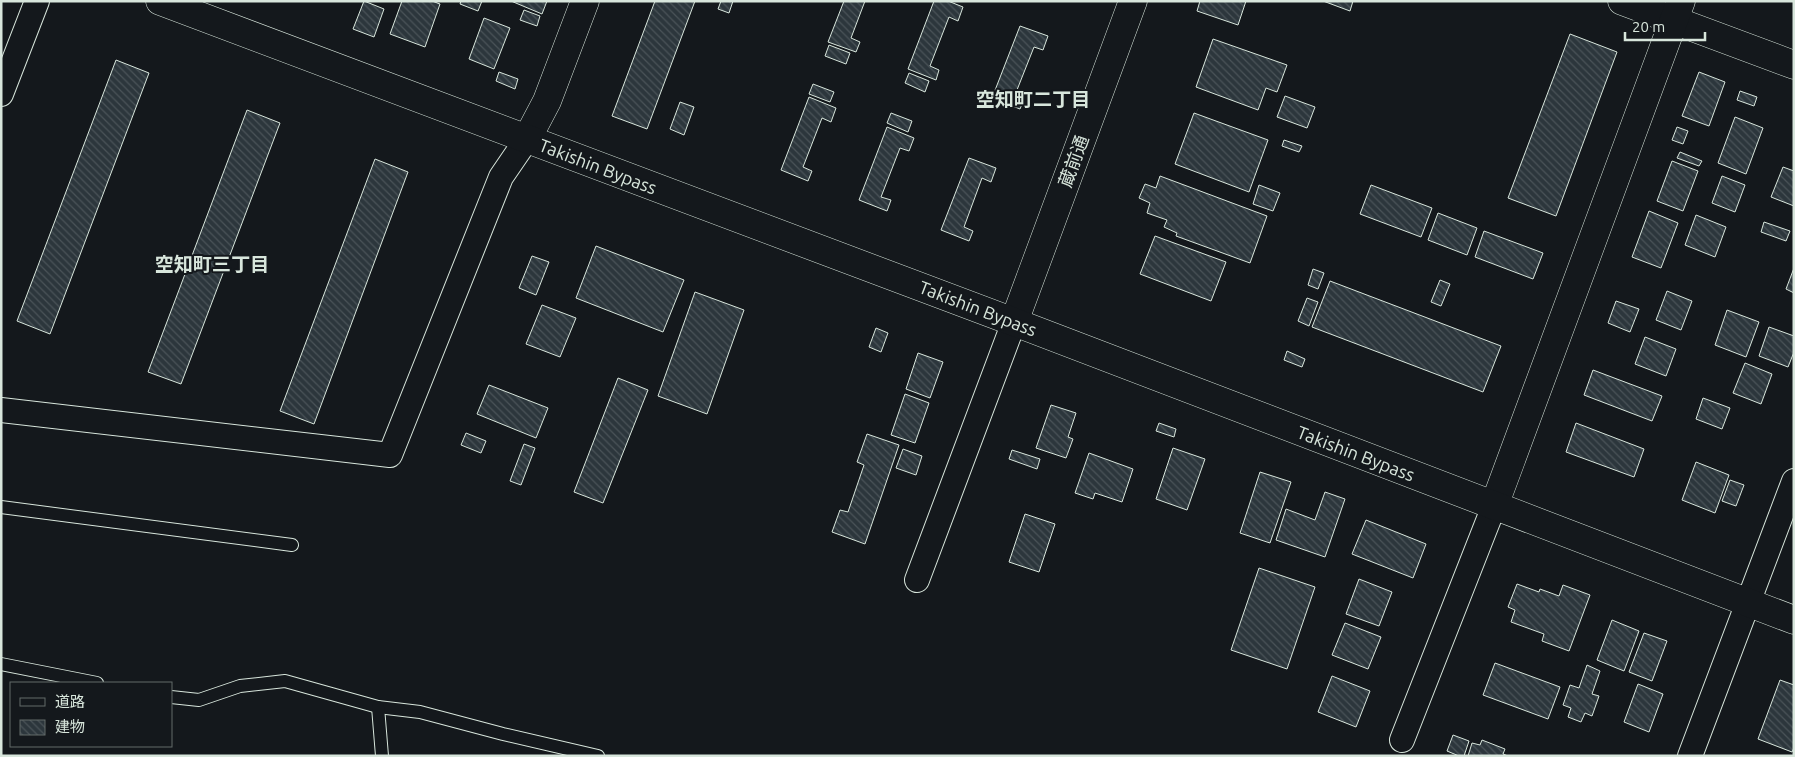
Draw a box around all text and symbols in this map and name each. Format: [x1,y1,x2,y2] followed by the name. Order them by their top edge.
[1625,10,1705,42] scale bar
[1632,18,1665,35] text: 20 m
[976,88,1090,110] district label: 空知町二丁目
[1054,132,1092,190] street label: 蔵前通
[536,134,660,198] street label: Takishin Bypass
[155,253,269,275] district label: 空知町三丁目
[916,276,1040,340] street label: Takishin Bypass
[1294,421,1418,485] street label: Takishin Bypass
[10,682,172,747] legend
[55,693,85,710] text: 道路
[55,718,85,735] text: 建物

